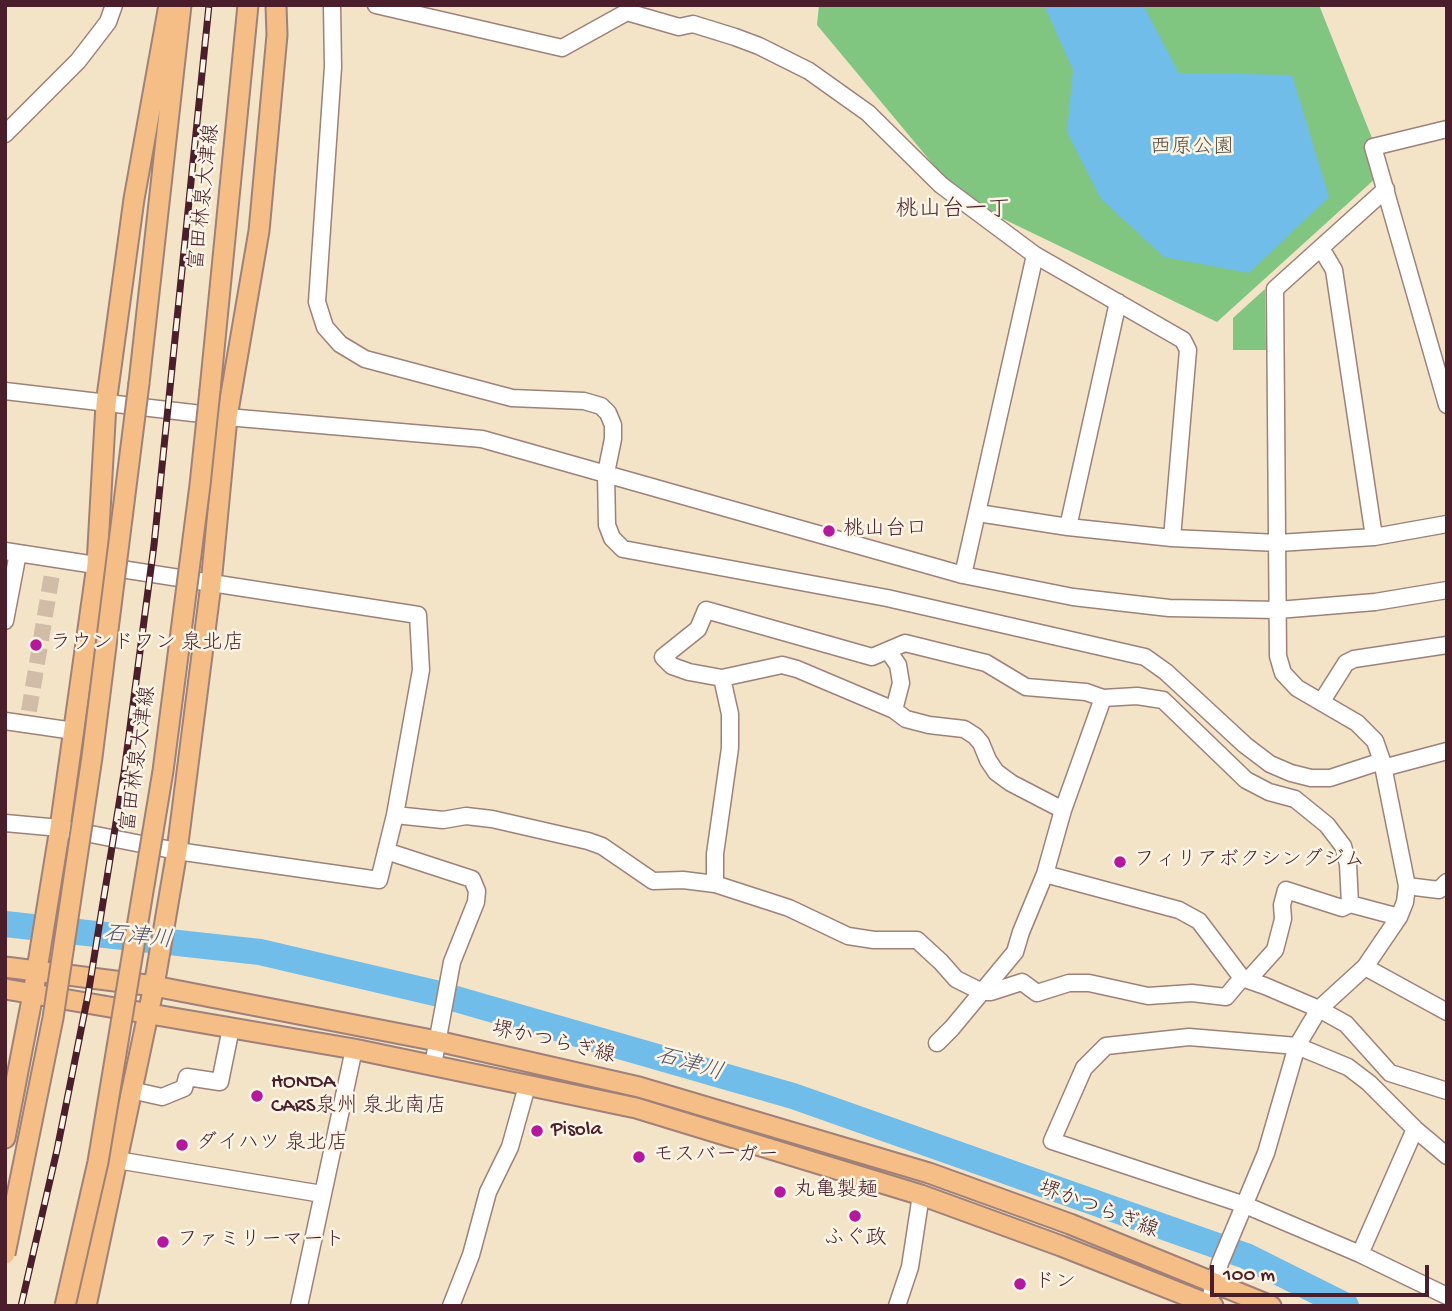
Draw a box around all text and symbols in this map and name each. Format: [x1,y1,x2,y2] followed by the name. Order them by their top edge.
[186,123,226,271] street label: 富田林泉大津線
[1150,136,1234,162] park label: 西原公園
[896,197,1010,225] district label: 桃山台一丁
[843,518,927,544] place label: 桃山台口
[821,523,837,539] marker: 桃山台口
[50,632,244,658] place label: ラウンドワン 泉北店
[28,637,44,653] marker: ラウンドワン 泉北店
[117,684,163,834] street label: 富田林泉大津線
[1134,849,1365,875] place label: フィリアボクシングジム
[1112,854,1128,870] marker: フィリアボクシングジム
[102,922,174,956] water label: 石津川
[489,1018,617,1070] street label: 堺かつらぎ線
[652,1043,726,1089] water label: 石津川
[271,1071,446,1121] place label: HONDA CARS泉州 泉北南店
[249,1088,265,1104] marker: HONDA CARS泉州 泉北南店
[551,1118,602,1144] place label: Pisola
[529,1123,545,1139] marker: Pisola
[196,1132,348,1158] place label: ダイハツ 泉北店
[174,1137,190,1153] marker: ダイハツ 泉北店
[653,1144,779,1170] place label: モスバーガー
[631,1149,647,1165] marker: モスバーガー
[1035,1177,1161,1245] street label: 堺かつらぎ線
[794,1179,878,1205] place label: 丸亀製麺
[772,1184,788,1200] marker: 丸亀製麺
[847,1208,863,1224] marker: ふぐ政
[824,1227,886,1253] place label: ふぐ政
[177,1229,345,1255] place label: ファミリーマート
[155,1234,171,1250] marker: ファミリーマート
[1214,1252,1433,1296] scale bar
[1223,1264,1275,1289] text: 100 m
[1034,1271,1076,1297] place label: ドン
[1012,1276,1028,1292] marker: ドン

